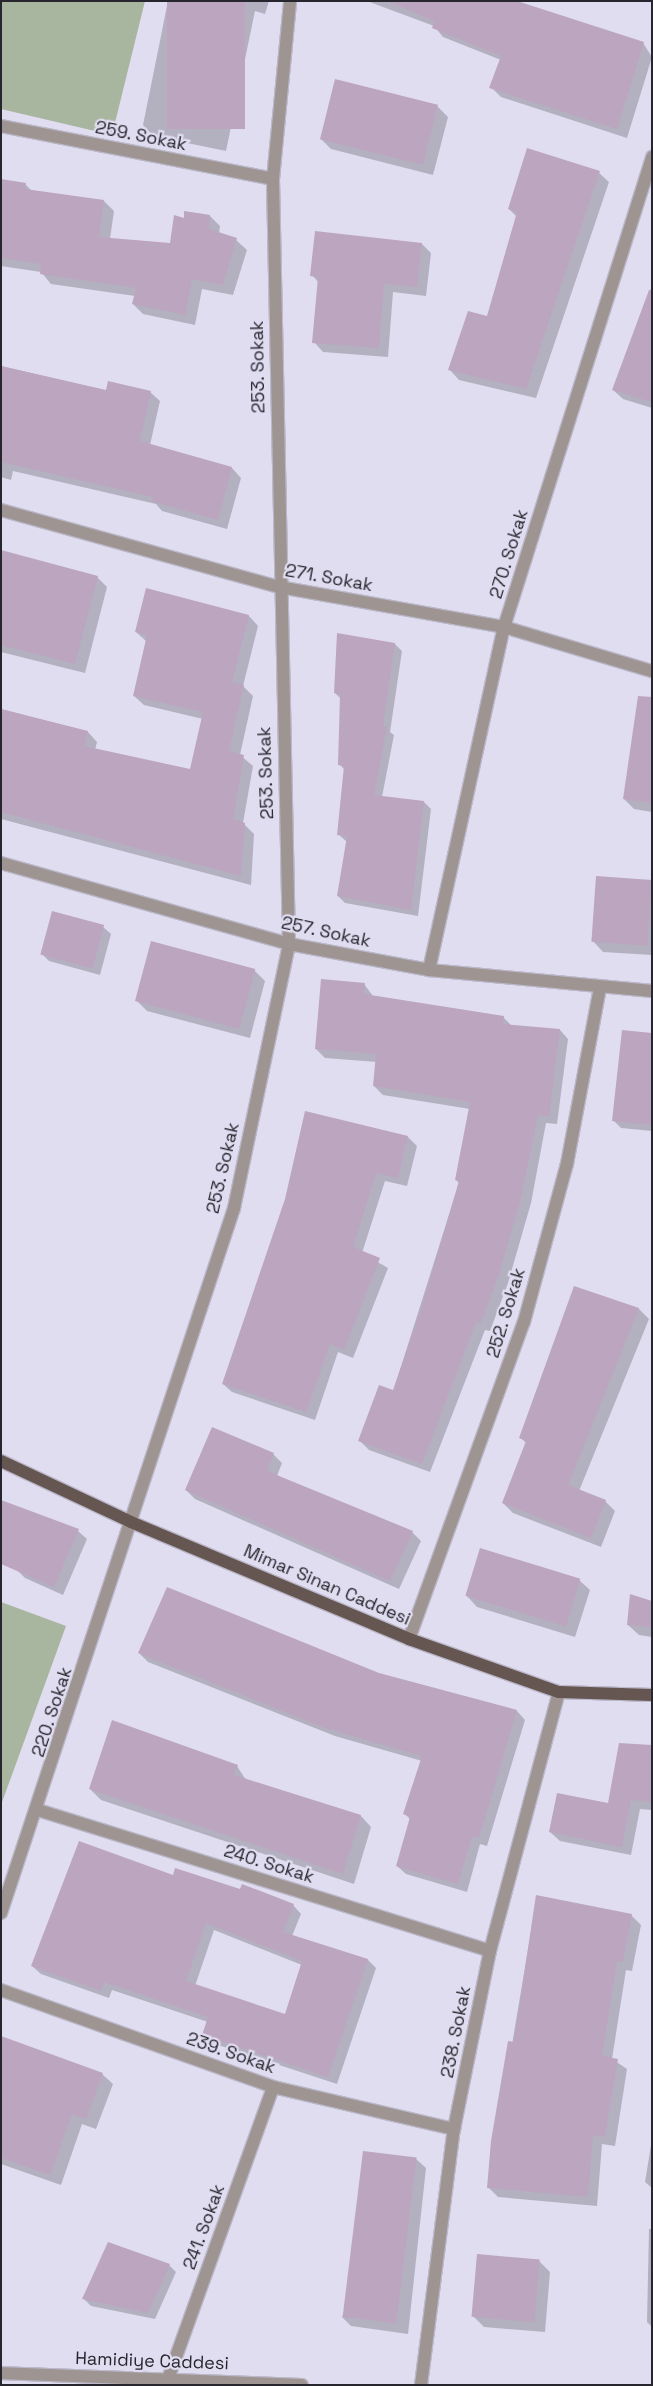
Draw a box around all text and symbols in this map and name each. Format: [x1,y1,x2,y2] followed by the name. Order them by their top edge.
[93,116,189,156] street label: 259. Sokak
[246,320,270,414] street label: 253. Sokak
[485,506,533,602] street label: 270. Sokak
[283,560,375,596] street label: 271. Sokak
[254,726,278,820] street label: 253. Sokak
[279,912,373,952] street label: 257. Sokak
[202,1120,244,1216] street label: 253. Sokak
[482,1265,530,1361] street label: 252. Sokak
[240,1540,414,1630] street label: Mimar Sinan Caddesi
[27,1664,77,1760] street label: 220. Sokak
[221,1840,317,1888] street label: 240. Sokak
[436,1984,476,2080] street label: 238. Sokak
[183,2028,279,2078] street label: 239. Sokak
[179,2181,229,2273] street label: 241. Sokak
[75,2348,229,2374] street label: Hamidiye Caddesi

